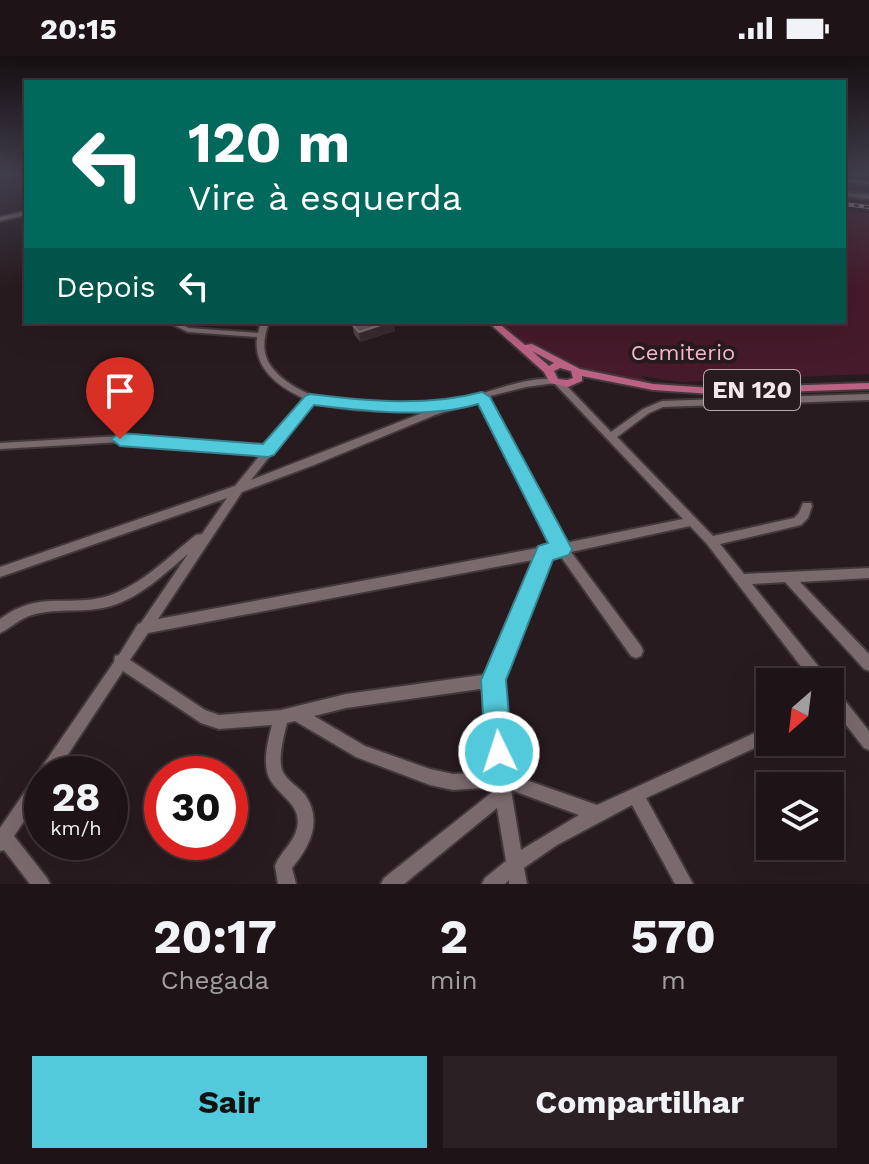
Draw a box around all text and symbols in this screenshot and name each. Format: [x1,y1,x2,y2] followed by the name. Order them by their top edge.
[40,11,117,46] text: 20:15
[188,110,350,176] text: 120 m
[56,112,160,216] icon: left
[188,177,462,219] text: Vire à esquerda
[172,264,216,308] icon: left
[56,269,156,304] text: Depois
[631,340,735,365] park label: Cemiterio
[86,357,154,439] pin
[98,369,142,413] icon: arrive
[704,370,800,410] road number: EN 120
[756,668,844,756] north arrow
[756,668,844,860] map controls
[457,710,541,794] position arrow
[144,756,248,860] speed limit sign: 30
[756,772,844,860] button: layers
[52,774,100,821] text: 28
[50,816,102,840] text: km/h
[153,908,277,965] text: 20:17
[439,908,468,965] text: 2
[631,908,716,965] text: 570
[161,965,269,995] text: Chegada
[430,965,478,995] text: min
[661,965,686,995] text: m
[32,1056,427,1148] button: Sair
[443,1056,837,1148] button: Compartilhar

